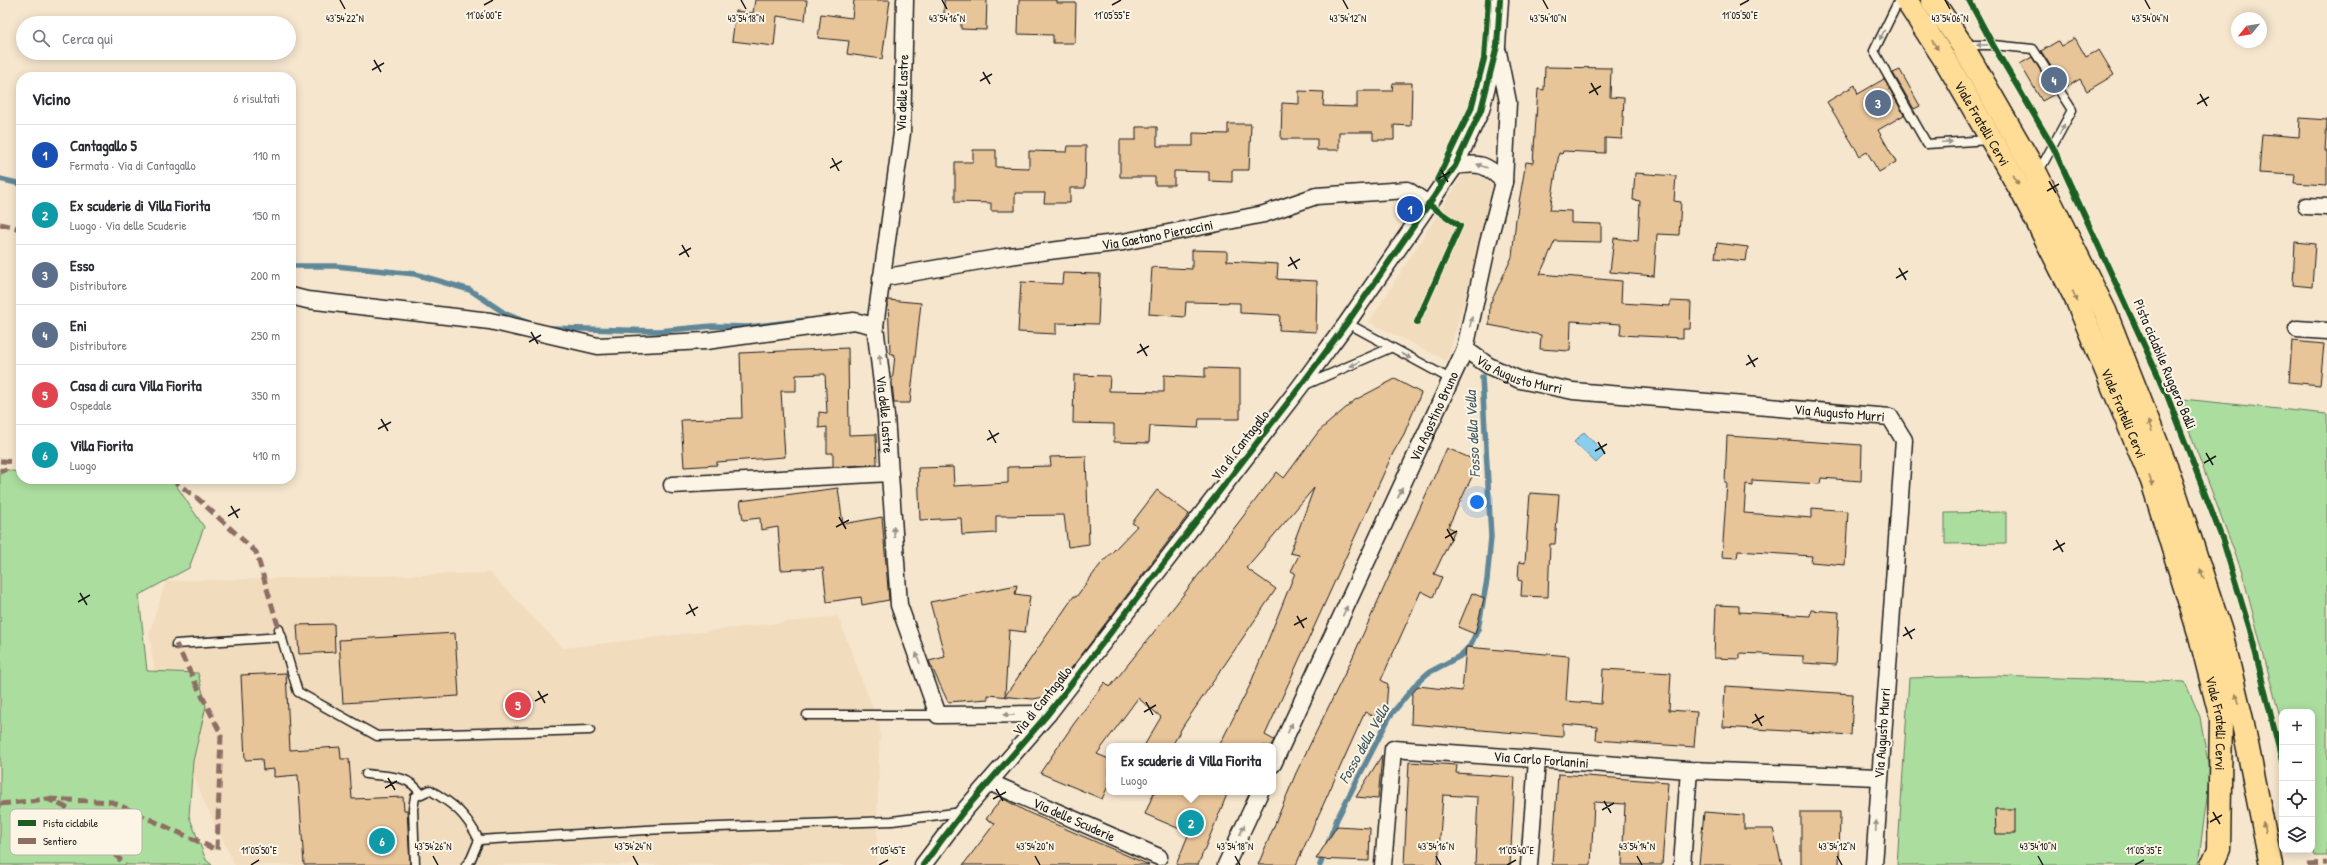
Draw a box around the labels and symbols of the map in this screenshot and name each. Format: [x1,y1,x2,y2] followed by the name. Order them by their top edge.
[466,9,503,22] text: 11°06'00"E
[1094,9,1130,22] text: 11°05'55"E
[1722,9,1759,22] text: 11°05'50"E
[326,12,364,25] text: 43°54'22"N
[728,12,764,25] text: 43°54'18"N
[929,12,965,25] text: 43°54'16"N
[1330,12,1366,25] text: 43°54'12"N
[1530,12,1566,25] text: 43°54'10"N
[1932,12,1969,25] text: 43°54'06"N
[2132,12,2168,25] text: 43°54'04"N
[2231,12,2267,48] north arrow
[1879,29,1885,41] one-way arrow
[1931,39,1939,50] one-way arrow
[1975,42,1988,48] one-way arrow
[891,54,912,132] street label: Via delle Lastre
[2041,65,2067,95] pin: 4
[1950,77,2015,169] street label: Viale Fratelli Cervi
[1865,88,1891,118] pin: 3
[2059,123,2065,134] one-way arrow
[1941,139,1953,146] one-way arrow
[1475,163,1487,169] one-way arrow
[2012,174,2019,186] one-way arrow
[1397,194,1423,224] pin: 1
[1101,214,1215,254] street label: Via Gaetano Pieraccini
[2072,290,2078,302] one-way arrow
[2129,296,2201,432] street label: Pista ciclabile Ruggero Balli
[1468,316,1474,328] one-way arrow
[1472,350,1564,398] street label: Via Augusto Murri
[1400,353,1411,359] one-way arrow
[876,354,883,367] one-way arrow
[1349,361,1360,367] one-way arrow
[2097,365,2151,461] street label: Viale Fratelli Cervi
[1404,368,1463,464] street label: Via Agostino Bruno
[872,375,899,454] street label: Via delle Lastre
[1460,388,1485,478] water label: Fosso della Vella
[1793,399,1886,426] street label: Via Augusto Murri
[1206,405,1274,485] street label: Via di Cantagallo
[2146,419,2152,431] one-way arrow
[2149,475,2155,487] one-way arrow
[1397,487,1403,499] one-way arrow
[1467,492,1487,512] your location
[891,526,898,538] one-way arrow
[2199,568,2205,580] one-way arrow
[1342,605,1348,616] one-way arrow
[915,652,921,664] one-way arrow
[1008,662,1077,740] street label: Via di Cantagallo
[2201,674,2231,771] street label: Viale Fratelli Cervi
[1869,687,1895,779] street label: Via Augusto Murri
[505,690,531,720] pin: 5
[2234,693,2240,706] one-way arrow
[1333,699,1395,787] water label: Fosso della Vella
[1002,712,1015,718] one-way arrow
[1287,722,1293,734] one-way arrow
[1493,746,1589,772] street label: Via Carlo Forlanini
[1030,793,1119,846] street label: Via delle Scuderie
[1178,808,1204,838] pin: 2
[10,809,142,855] legend
[43,816,99,830] text: Pista ciclabile
[1873,820,1880,832] one-way arrow
[2260,821,2266,833] one-way arrow
[1239,824,1245,835] one-way arrow
[369,826,395,856] pin: 6
[43,834,77,848] text: Sentiero
[414,840,452,853] text: 43°54'26"N
[615,840,651,853] text: 43°54'24"N
[1016,840,1054,853] text: 43°54'20"N
[1217,840,1253,853] text: 43°54'18"N
[1418,840,1454,853] text: 43°54'16"N
[1619,840,1655,853] text: 43°54'14"N
[1819,840,1855,853] text: 43°54'12"N
[2020,840,2056,853] text: 43°54'10"N
[241,844,278,857] text: 11°05'50"E
[870,844,906,857] text: 11°05'45"E
[1498,844,1534,857] text: 11°05'40"E
[2126,844,2163,857] text: 11°05'35"E

